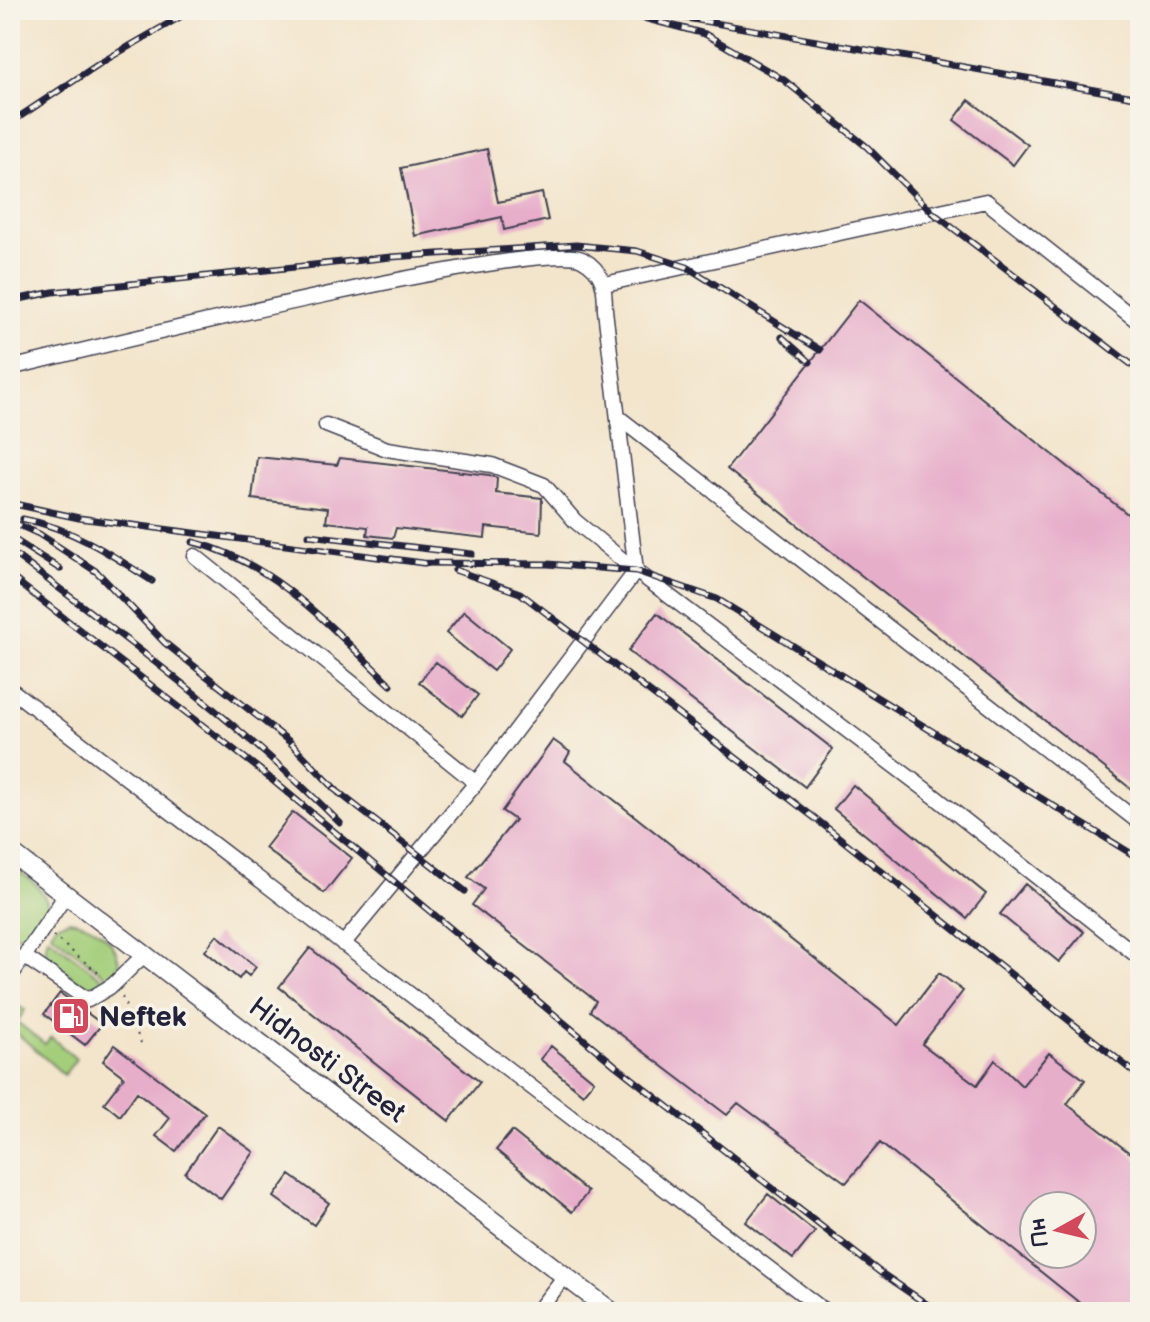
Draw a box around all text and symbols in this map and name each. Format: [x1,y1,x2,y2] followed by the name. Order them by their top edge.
[242,991,412,1130] street label: Hidnosti Street
[50,995,92,1037] fuel station icon: Neftek
[99,1001,187,1034] place label: Neftek
[1018,1190,1098,1270] north arrow
[1024,1216,1055,1249] text: Пн

